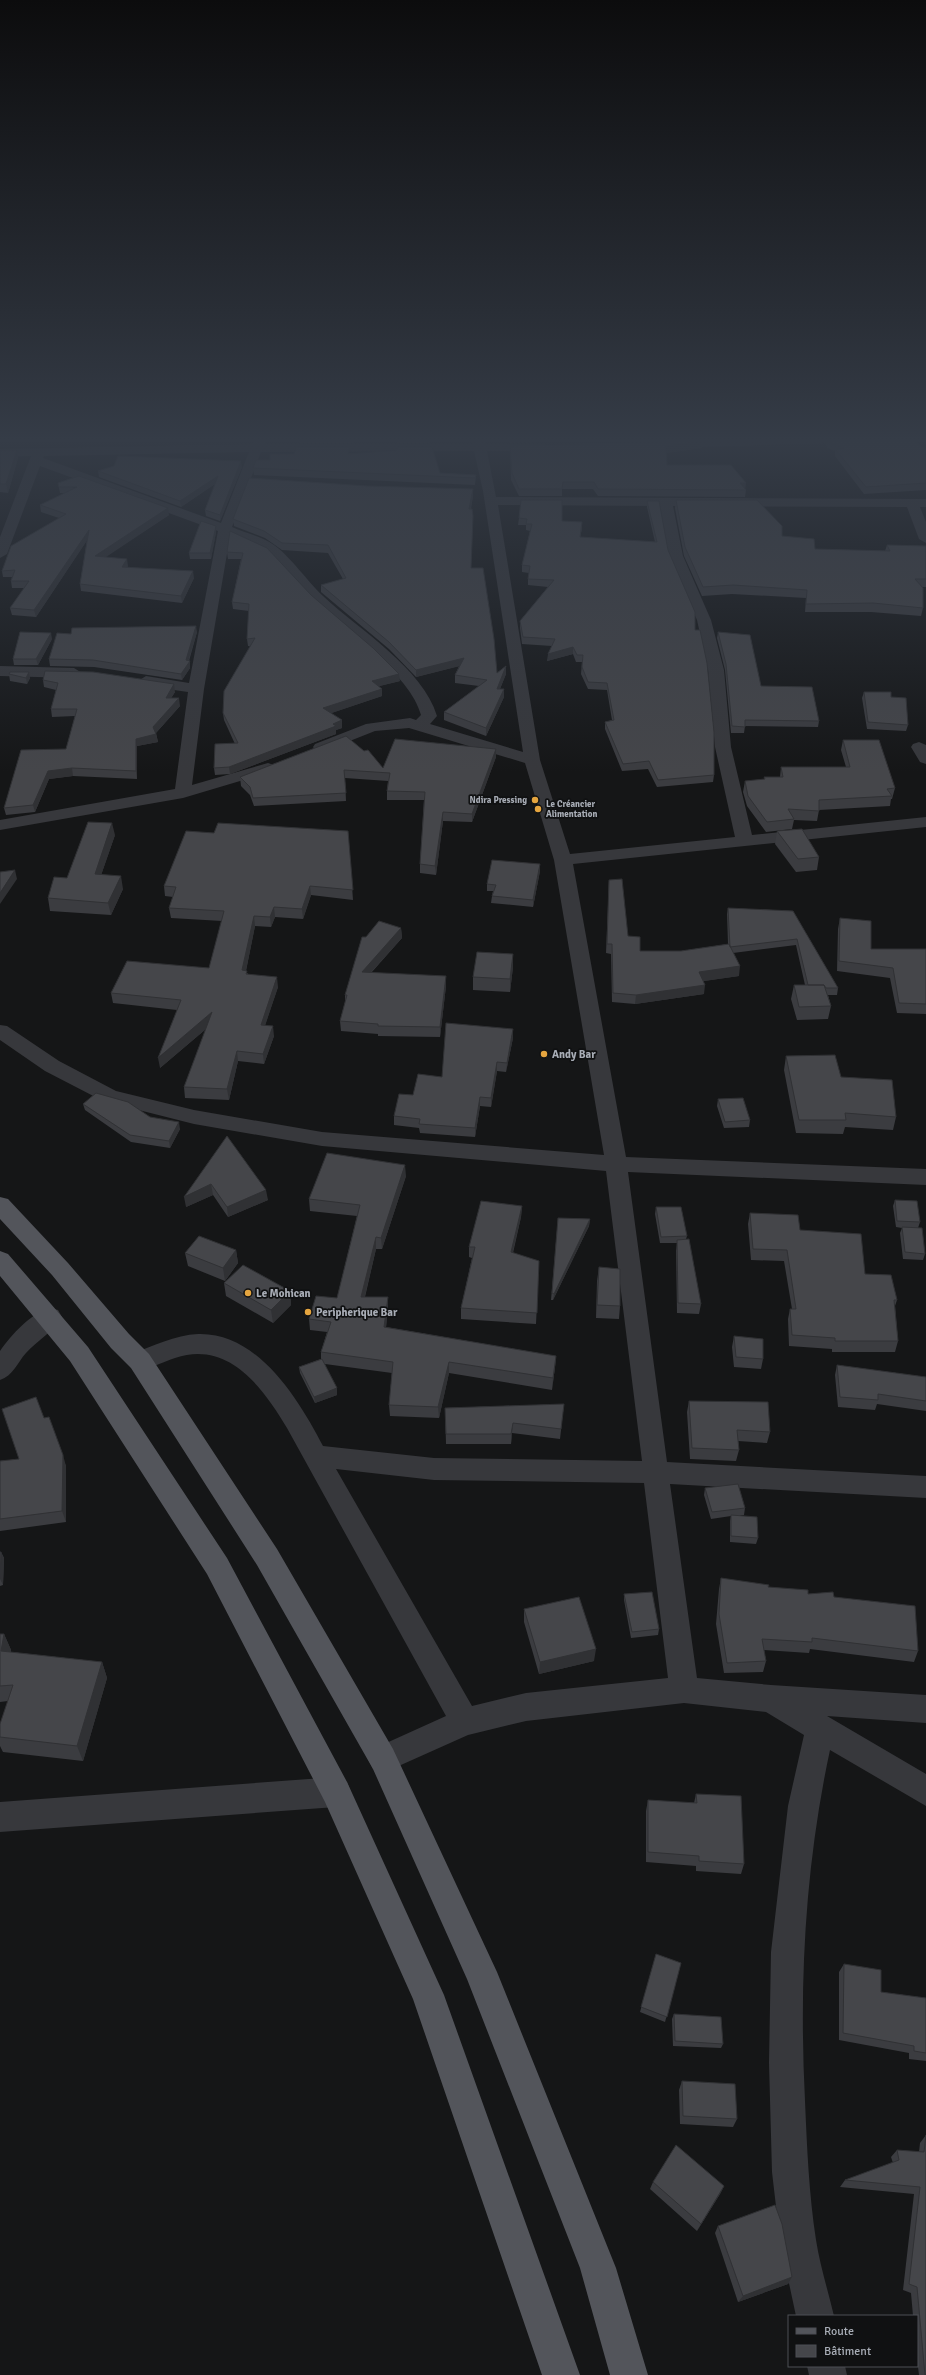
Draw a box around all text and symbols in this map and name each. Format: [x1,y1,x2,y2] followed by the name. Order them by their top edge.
[470,795,527,806] place label: Ndira Pressing
[530,795,540,805] marker: Ndira Pressing
[546,799,597,820] place label: Le Créancier Alimentation
[533,804,543,814] marker: Le Créancier Alimentation
[552,1048,596,1061] place label: Andy Bar
[539,1049,549,1059] marker: Andy Bar
[256,1287,311,1300] place label: Le Mohican
[243,1288,253,1298] marker: Le Mohican
[316,1306,398,1319] place label: Peripherique Bar
[303,1307,313,1317] marker: Peripherique Bar
[788,2315,918,2367] legend
[824,2324,854,2339] text: Route
[824,2344,871,2359] text: Bâtiment

